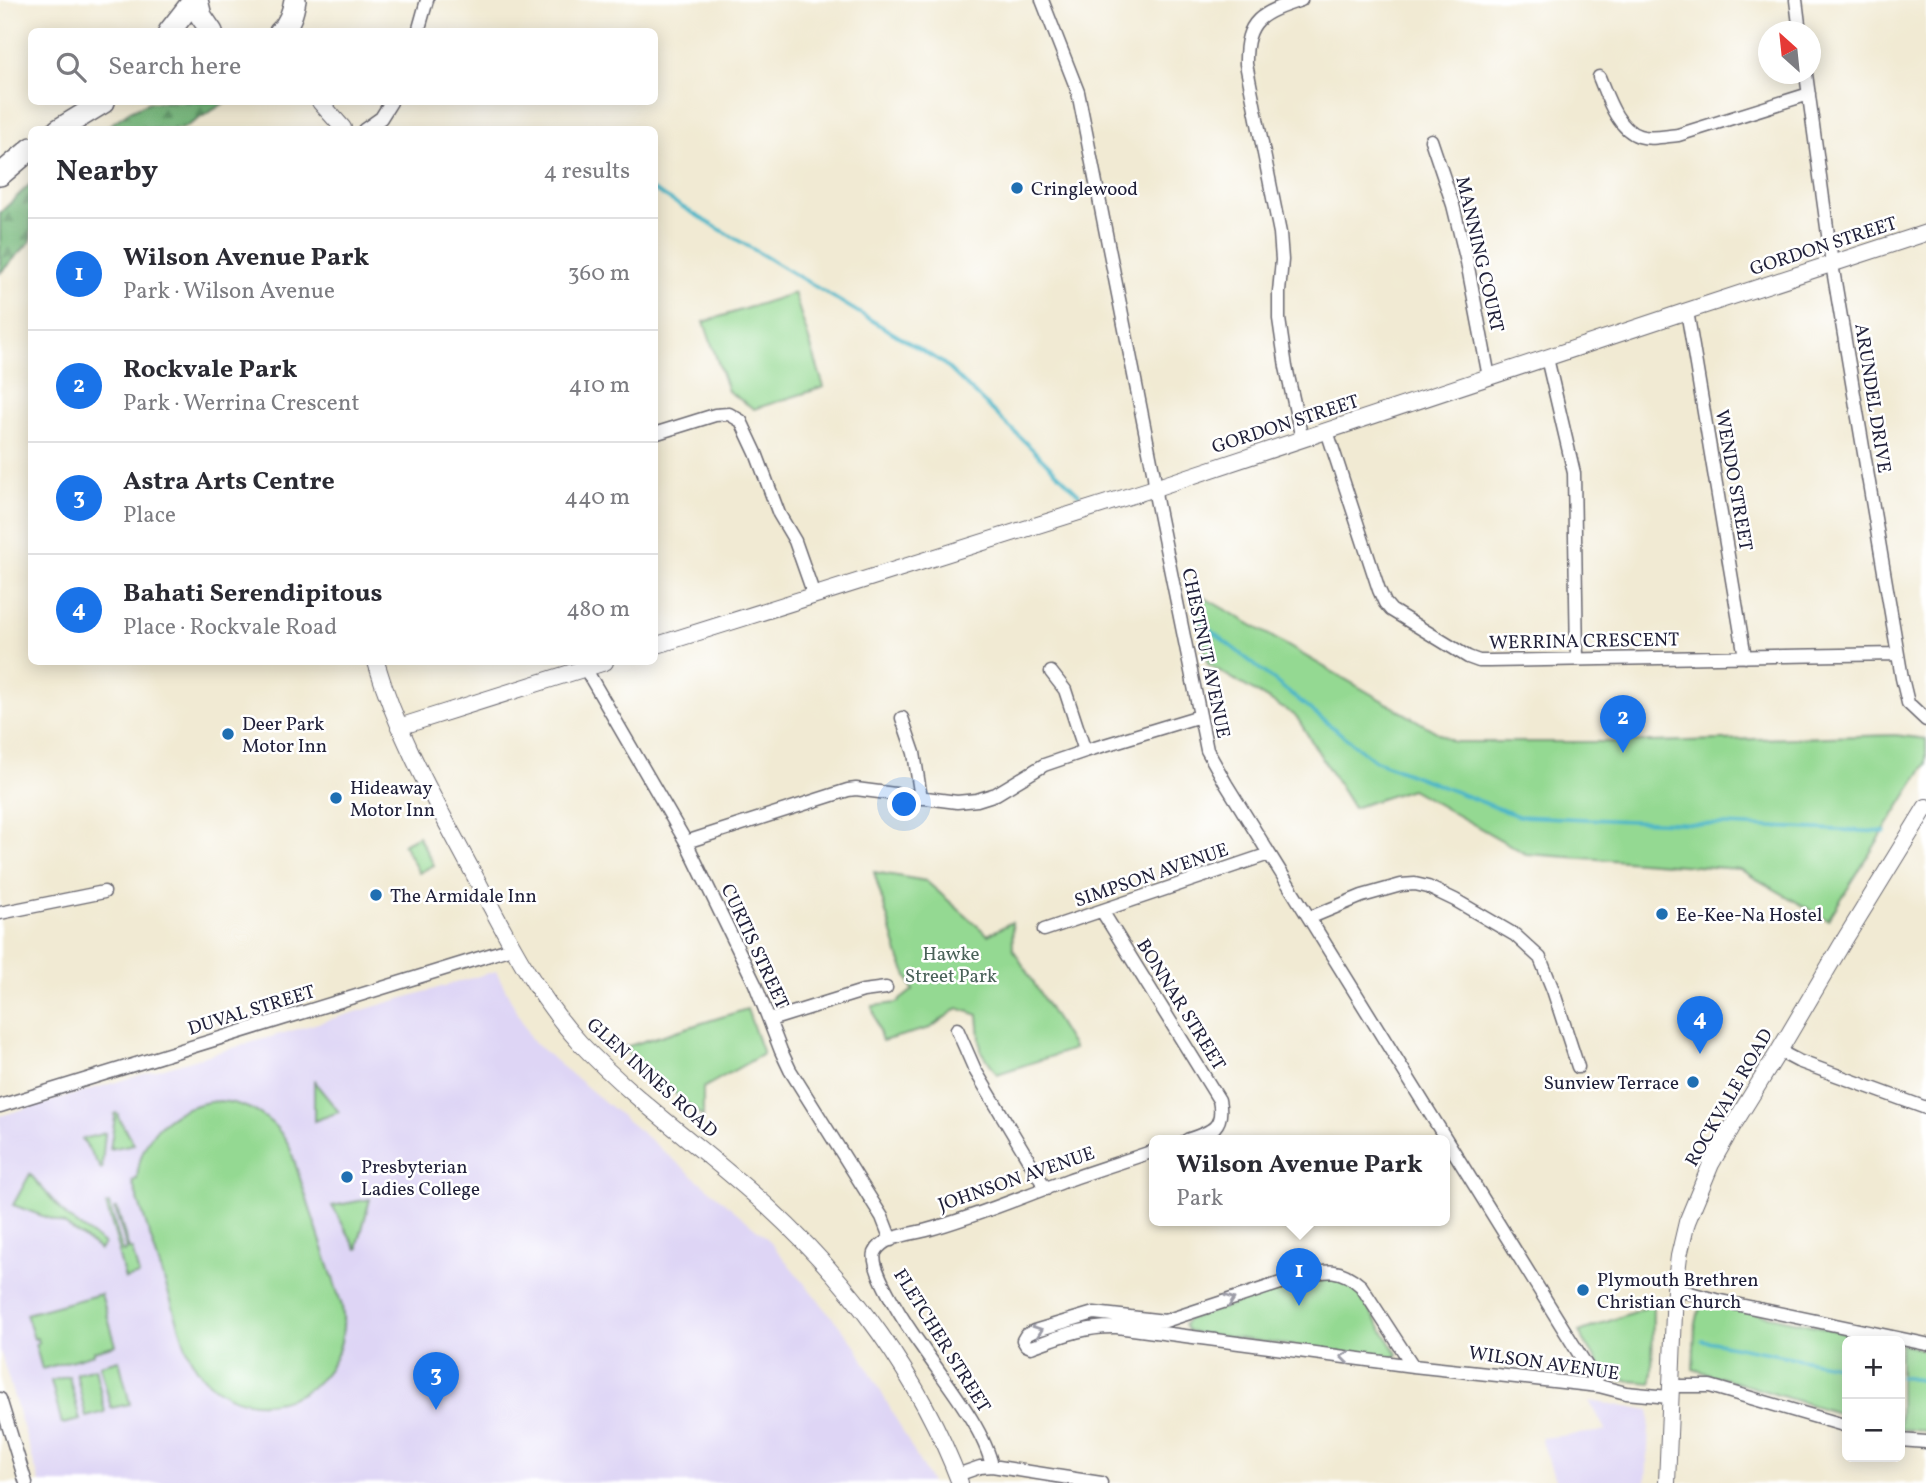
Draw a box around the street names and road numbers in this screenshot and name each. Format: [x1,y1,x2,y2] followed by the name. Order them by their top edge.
[1448,174,1510,335] street label: MANNING COURT
[1747,211,1901,283] street label: GORDON STREET
[1847,322,1897,475] street label: ARUNDEL DRIVE
[1209,389,1363,461] street label: GORDON STREET
[1708,408,1758,553] street label: WENDO STREET
[1174,566,1236,741] street label: CHESTNUT AVENUE
[1489,627,1679,657] street label: WERRINA CRESCENT
[1071,837,1232,914] street label: SIMPSON AVENUE
[714,880,795,1014] street label: CURTIS STREET
[1129,934,1231,1076] street label: BONNAR STREET
[185,979,318,1043] street label: DUVAL STREET
[580,1013,723,1145] street label: GLEN INNES ROAD
[1680,1024,1780,1172] street label: ROCKVALE ROAD
[935,1141,1098,1219] street label: JOHNSON AVENUE
[887,1264,996,1418] street label: FLETCHER STREET
[1467,1341,1621,1387] street label: WILSON AVENUE

